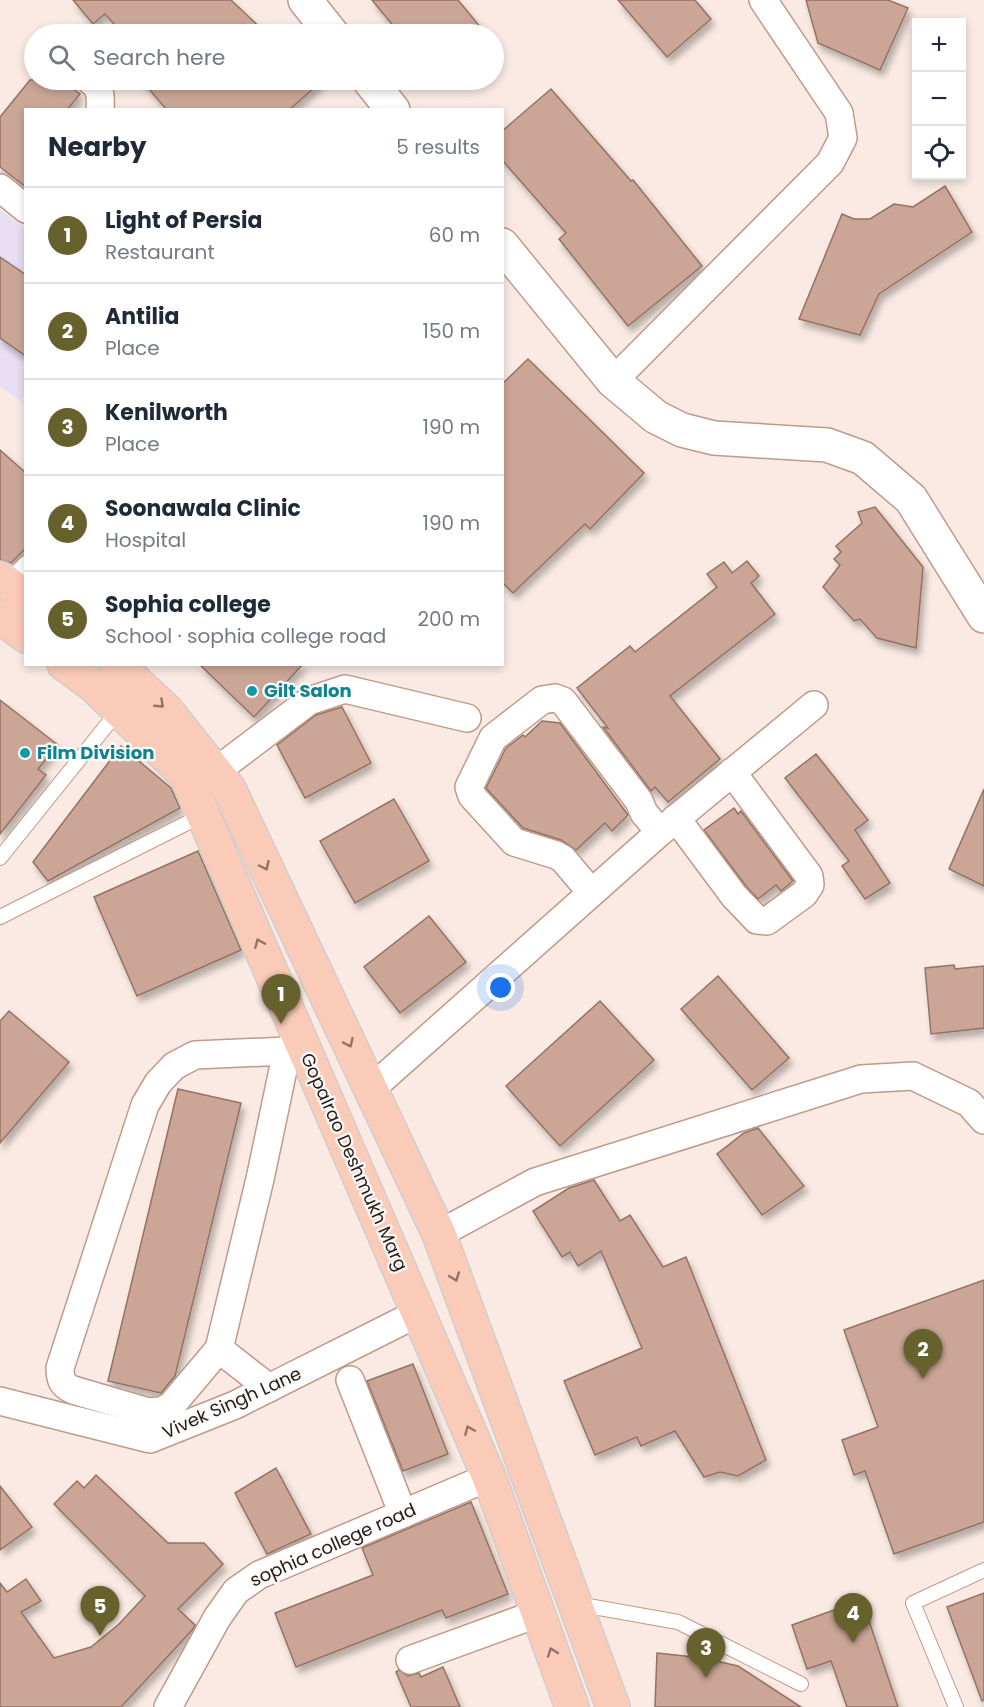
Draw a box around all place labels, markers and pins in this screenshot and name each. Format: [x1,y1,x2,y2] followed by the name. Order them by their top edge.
[264,678,352,703] place label: Gilt Salon
[245,684,259,698] marker: Gilt Salon
[37,740,154,765] place label: Film Division
[18,746,32,760] marker: Film Division
[262,974,300,1024] pin: 1
[904,1330,942,1379] pin: 2
[80,1586,120,1636] pin: 5
[834,1594,872,1643] pin: 4
[686,1628,726,1678] pin: 3

